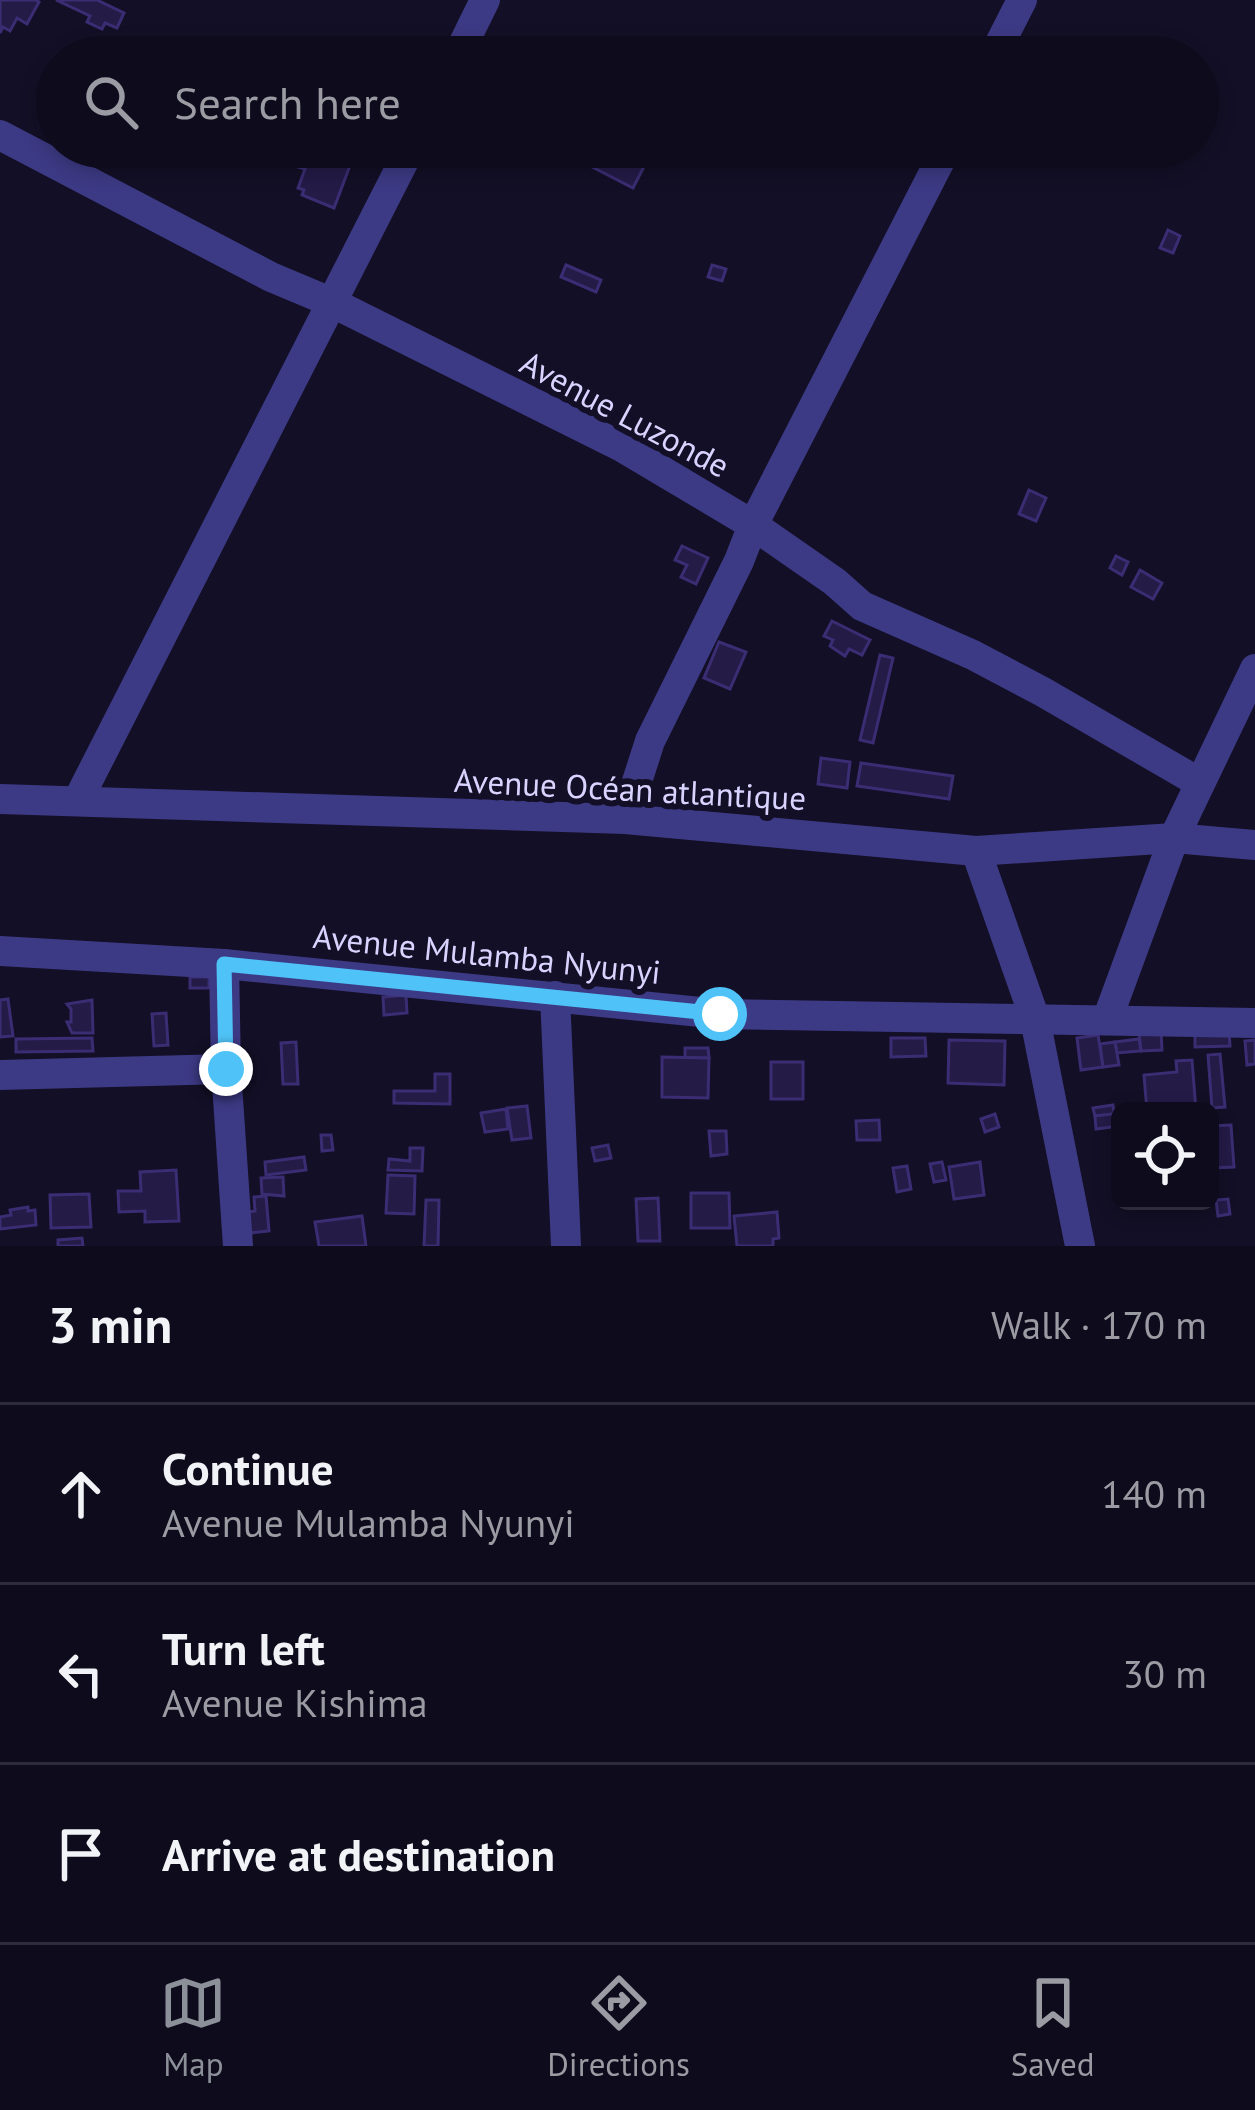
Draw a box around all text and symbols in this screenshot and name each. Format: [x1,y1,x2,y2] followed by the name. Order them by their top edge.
[36,36,1219,168] search box
[78,69,144,135] icon: search
[174,73,401,131] text: Search here
[513,340,737,487] street label: Avenue Luzonde
[453,758,807,819] street label: Avenue Océan atlantique
[311,914,663,993] street label: Avenue Mulamba Nyunyi
[693,987,747,1041] route start
[199,1042,253,1096] route end
[1111,1102,1219,1210] map controls
[1111,1102,1219,1210] button: locate
[48,1291,172,1357] text: 3 min
[991,1299,1207,1350] text: Walk · 170 m
[162,1439,334,1497] text: Continue
[48,1461,114,1527] icon: ahead
[1101,1468,1207,1519] text: 140 m
[162,1497,575,1548] text: Avenue Mulamba Nyunyi
[162,1619,325,1677] text: Turn left
[48,1641,114,1707] icon: left
[1122,1648,1207,1699] text: 30 m
[162,1677,428,1728] text: Avenue Kishima
[48,1821,114,1887] icon: arrive
[162,1825,555,1883] text: Arrive at destination
[160,1970,226,2085] tab: Map
[547,1970,690,2085] tab: Directions
[1011,1970,1095,2085] tab: Saved

